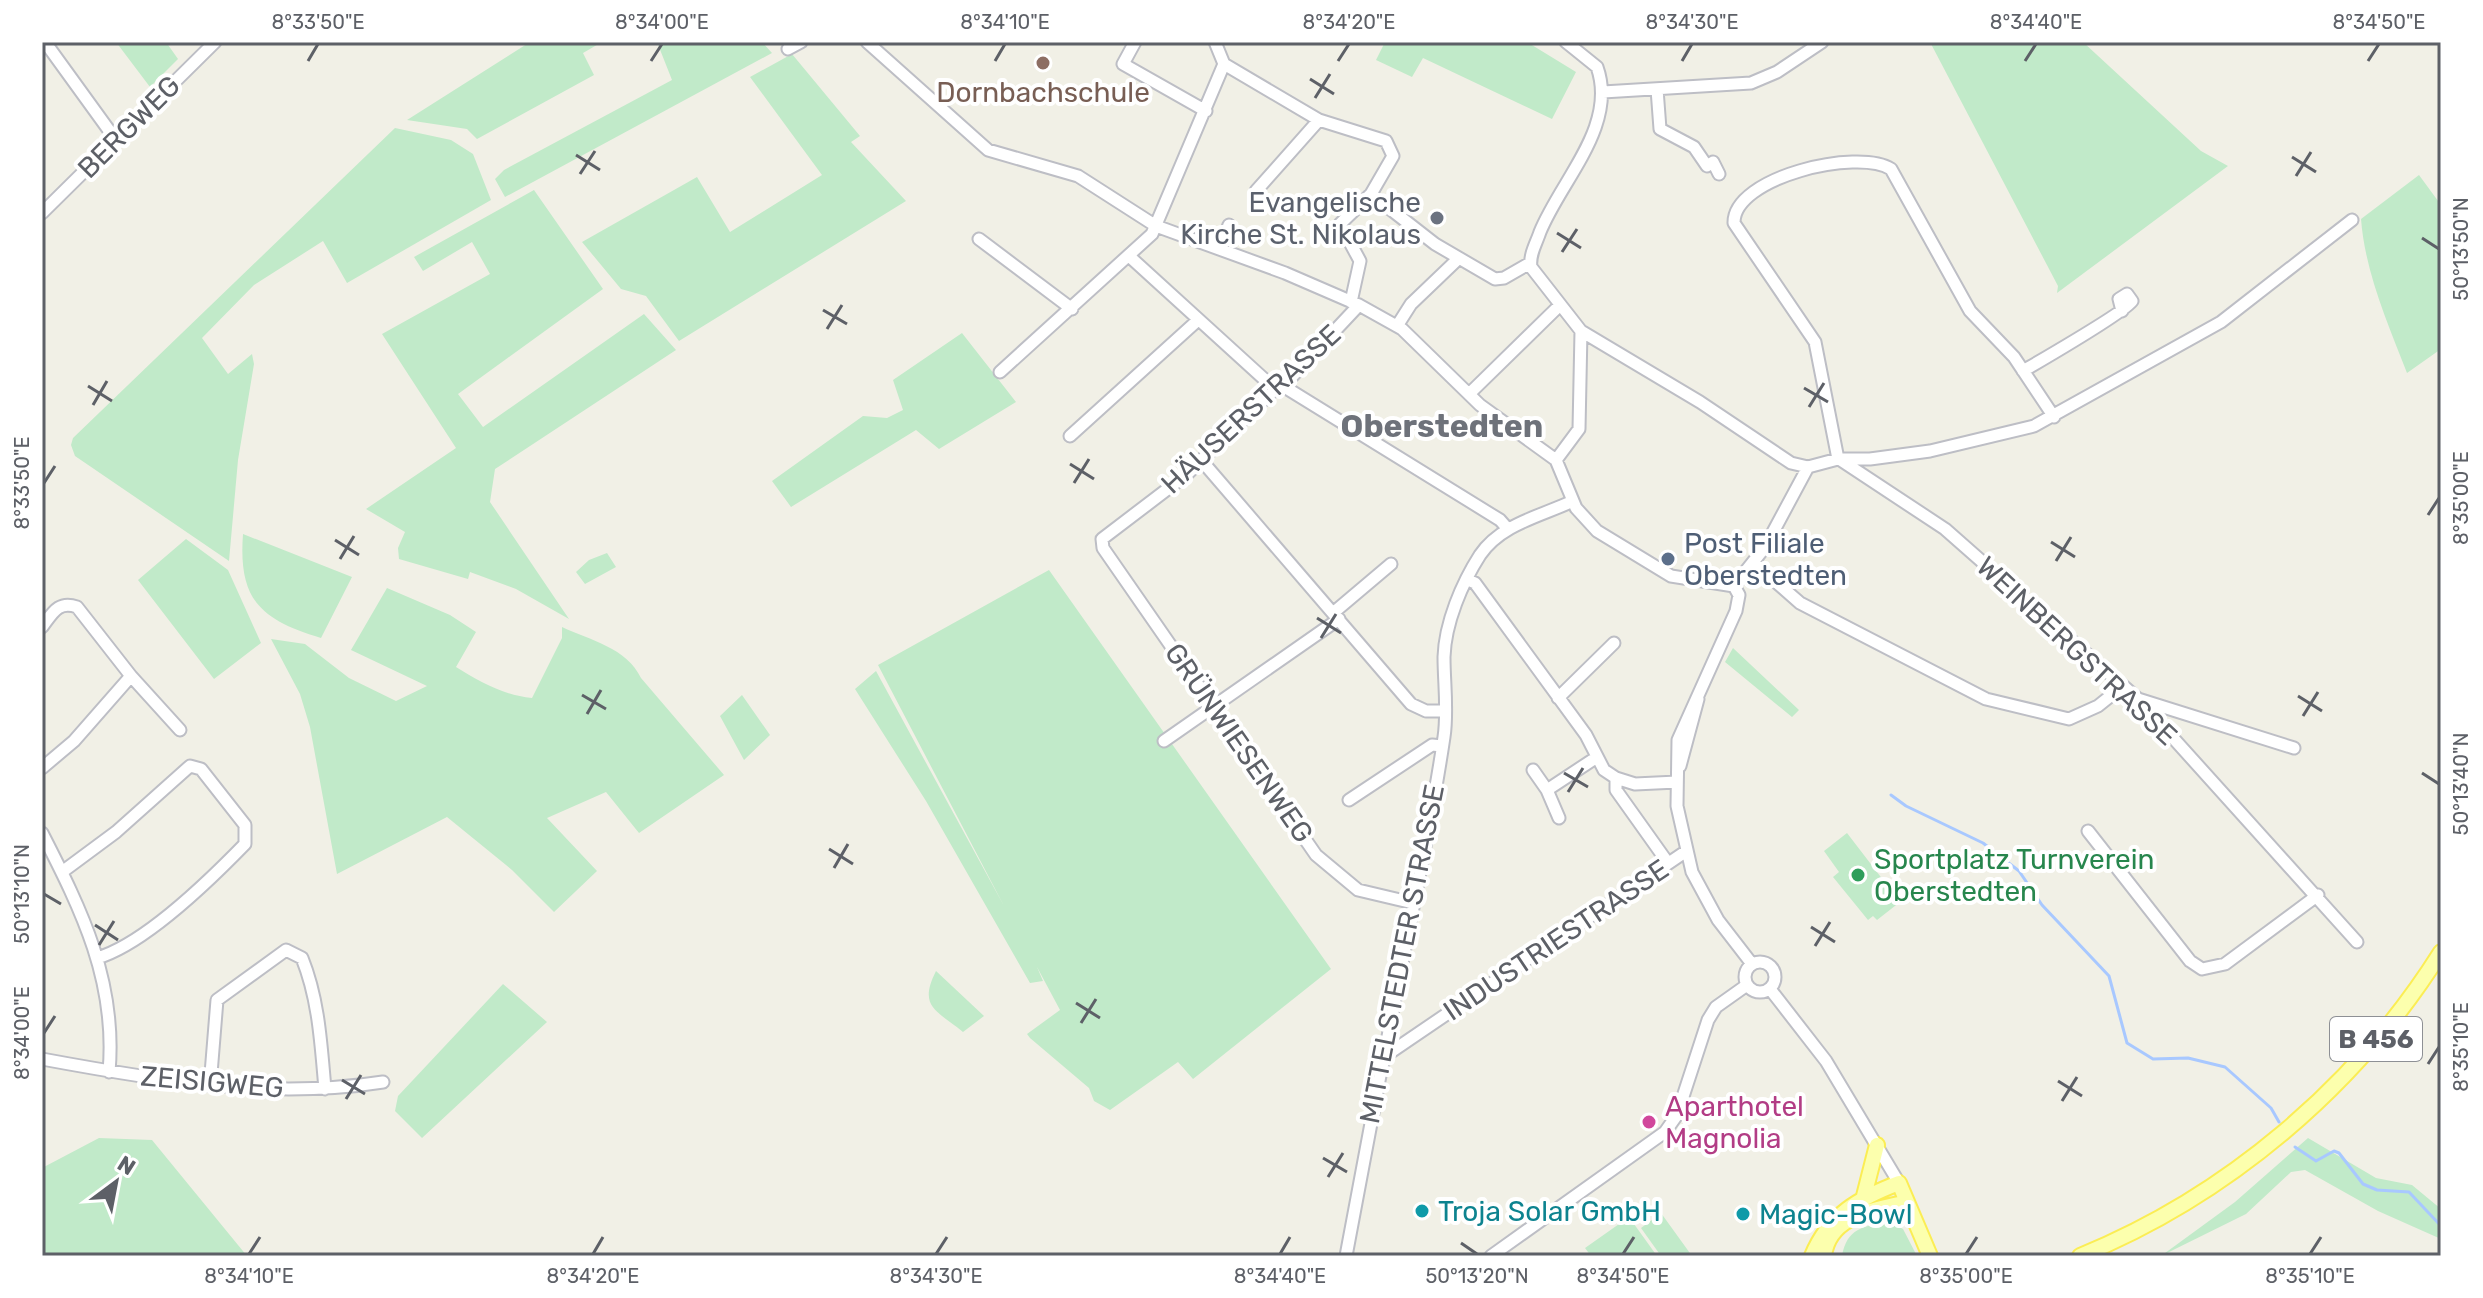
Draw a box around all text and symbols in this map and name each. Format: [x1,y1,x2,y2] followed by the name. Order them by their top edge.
[271,10,365,34] text: 8°33'50"E
[615,10,709,34] text: 8°34'00"E
[960,10,1050,34] text: 8°34'10"E
[1303,10,1395,34] text: 8°34'20"E
[1645,10,1739,34] text: 8°34'30"E
[1990,10,2082,34] text: 8°34'40"E
[2332,10,2426,34] text: 8°34'50"E
[1034,54,1052,72] marker: Dornbachschule
[71,69,187,185] street label: BERGWEG
[936,76,1150,109] place label: Dornbachschule
[1180,186,1421,251] place label: Evangelische Kirche St. Nikolaus
[2449,197,2473,301] text: 50°13'50"N
[1428,209,1446,227] marker: Evangelische Kirche St. Nikolaus
[1155,318,1347,500] street label: HÄUSERSTRASSE
[1341,407,1543,445] district label: Oberstedten
[10,436,34,530] text: 8°33'50"E
[2449,451,2473,545] text: 8°35'00"E
[1684,527,1847,592] place label: Post Filiale Oberstedten
[1659,550,1677,568] marker: Post Filiale Oberstedten
[1970,550,2184,752] street label: WEINBERGSTRASSE
[1158,637,1320,849] street label: GRÜNWIESENWEG
[2449,733,2473,835] text: 50°13'40"N
[1353,782,1451,1126] street label: MITTELSTEDTER STRASSE
[1874,843,2154,908] place label: Sportplatz Turnverein Oberstedten
[10,844,34,944] text: 50°13'10"N
[1437,852,1675,1028] street label: INDUSTRIESTRASSE
[1849,866,1867,884] marker: Sportplatz Turnverein Oberstedten
[10,986,34,1080] text: 8°34'00"E
[2449,1002,2473,1092] text: 8°35'10"E
[2330,1017,2422,1061] road number: B 456
[139,1059,285,1105] street label: ZEISIGWEG
[1665,1090,1804,1155] place label: Aparthotel Magnolia
[1640,1113,1658,1131] marker: Aparthotel Magnolia
[76,1142,156,1222] north arrow
[112,1150,140,1181] text: N
[1438,1195,1661,1228] place label: Troja Solar GmbH
[1759,1198,1913,1231] place label: Magic-Bowl
[1413,1202,1431,1220] marker: Troja Solar GmbH
[1734,1205,1752,1223] marker: Magic-Bowl
[204,1264,294,1288] text: 8°34'10"E
[547,1264,639,1288] text: 8°34'20"E
[889,1264,983,1288] text: 8°34'30"E
[1234,1264,1326,1288] text: 8°34'40"E
[1425,1264,1529,1288] text: 50°13'20"N
[1576,1264,1670,1288] text: 8°34'50"E
[1919,1264,2013,1288] text: 8°35'00"E
[2265,1264,2355,1288] text: 8°35'10"E

